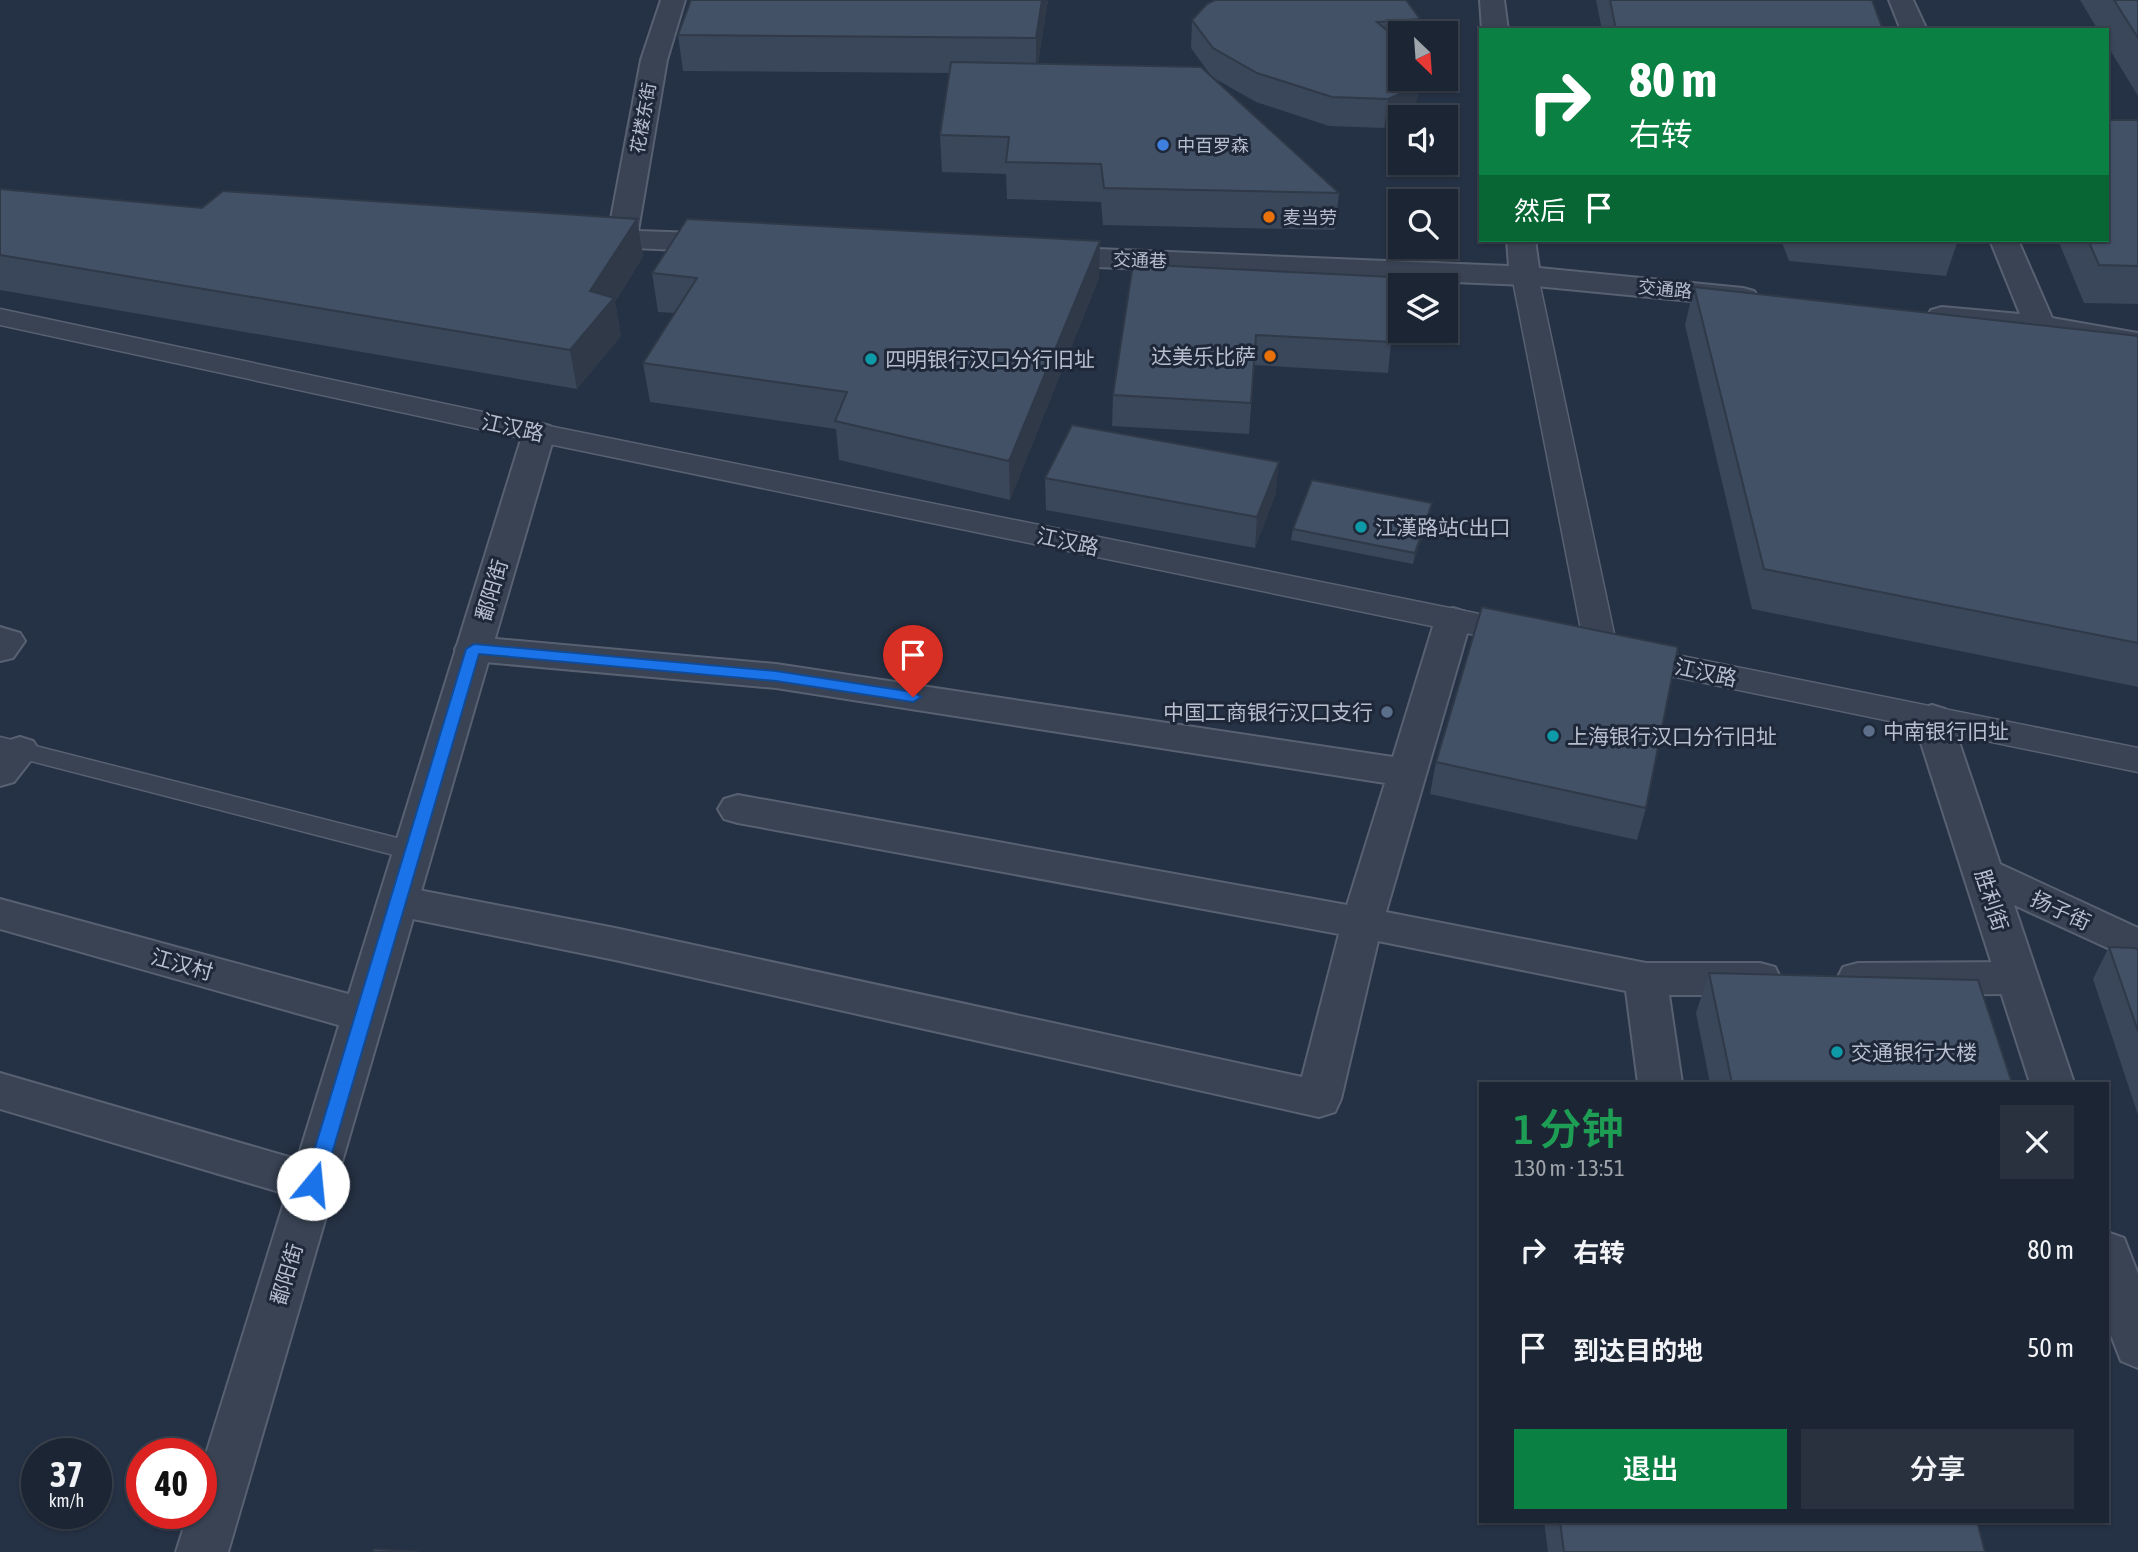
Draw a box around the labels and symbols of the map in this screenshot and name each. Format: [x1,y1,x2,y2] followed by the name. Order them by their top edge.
[1388,21,1458,91] north arrow
[626,81,660,155] street label: 花楼东街
[1177,135,1249,156] place label: 中百罗森
[1155,137,1171,153] marker: 中百罗森
[1283,207,1337,228] place label: 麦当劳
[1261,209,1277,225] marker: 麦当劳
[1113,249,1167,271] street label: 交通巷
[1637,276,1693,302] street label: 交通路
[1151,344,1256,368] place label: 达美乐比萨
[885,347,1095,371] place label: 四明银行汉口分行旧址
[1262,348,1278,364] marker: 达美乐比萨
[863,351,879,367] marker: 四明银行汉口分行旧址
[480,409,546,445] street label: 江汉路
[1375,515,1510,539] place label: 江漢路站C出口
[1353,519,1369,535] marker: 江漢路站C出口
[1035,523,1101,559] street label: 江汉路
[470,556,512,624] street label: 鄱阳街
[883,625,943,697] pin
[1673,654,1739,690] street label: 江汉路
[1163,700,1373,724] place label: 中国工商银行汉口支行
[1379,704,1395,720] marker: 中国工商银行汉口支行
[1883,719,2009,743] place label: 中南银行旧址
[1861,723,1877,739] marker: 中南银行旧址
[1567,724,1777,748] place label: 上海银行汉口分行旧址
[1545,728,1561,744] marker: 上海银行汉口分行旧址
[1971,866,2013,934] street label: 胜利街
[2027,886,2095,934] street label: 扬子街
[148,944,216,984] street label: 江汉村
[1851,1040,1977,1064] place label: 交通银行大楼
[1829,1044,1845,1060] marker: 交通银行大楼
[276,1147,350,1221] position arrow
[265,1240,307,1308] street label: 鄱阳街
[126,1438,217,1529] speed limit sign: 40

